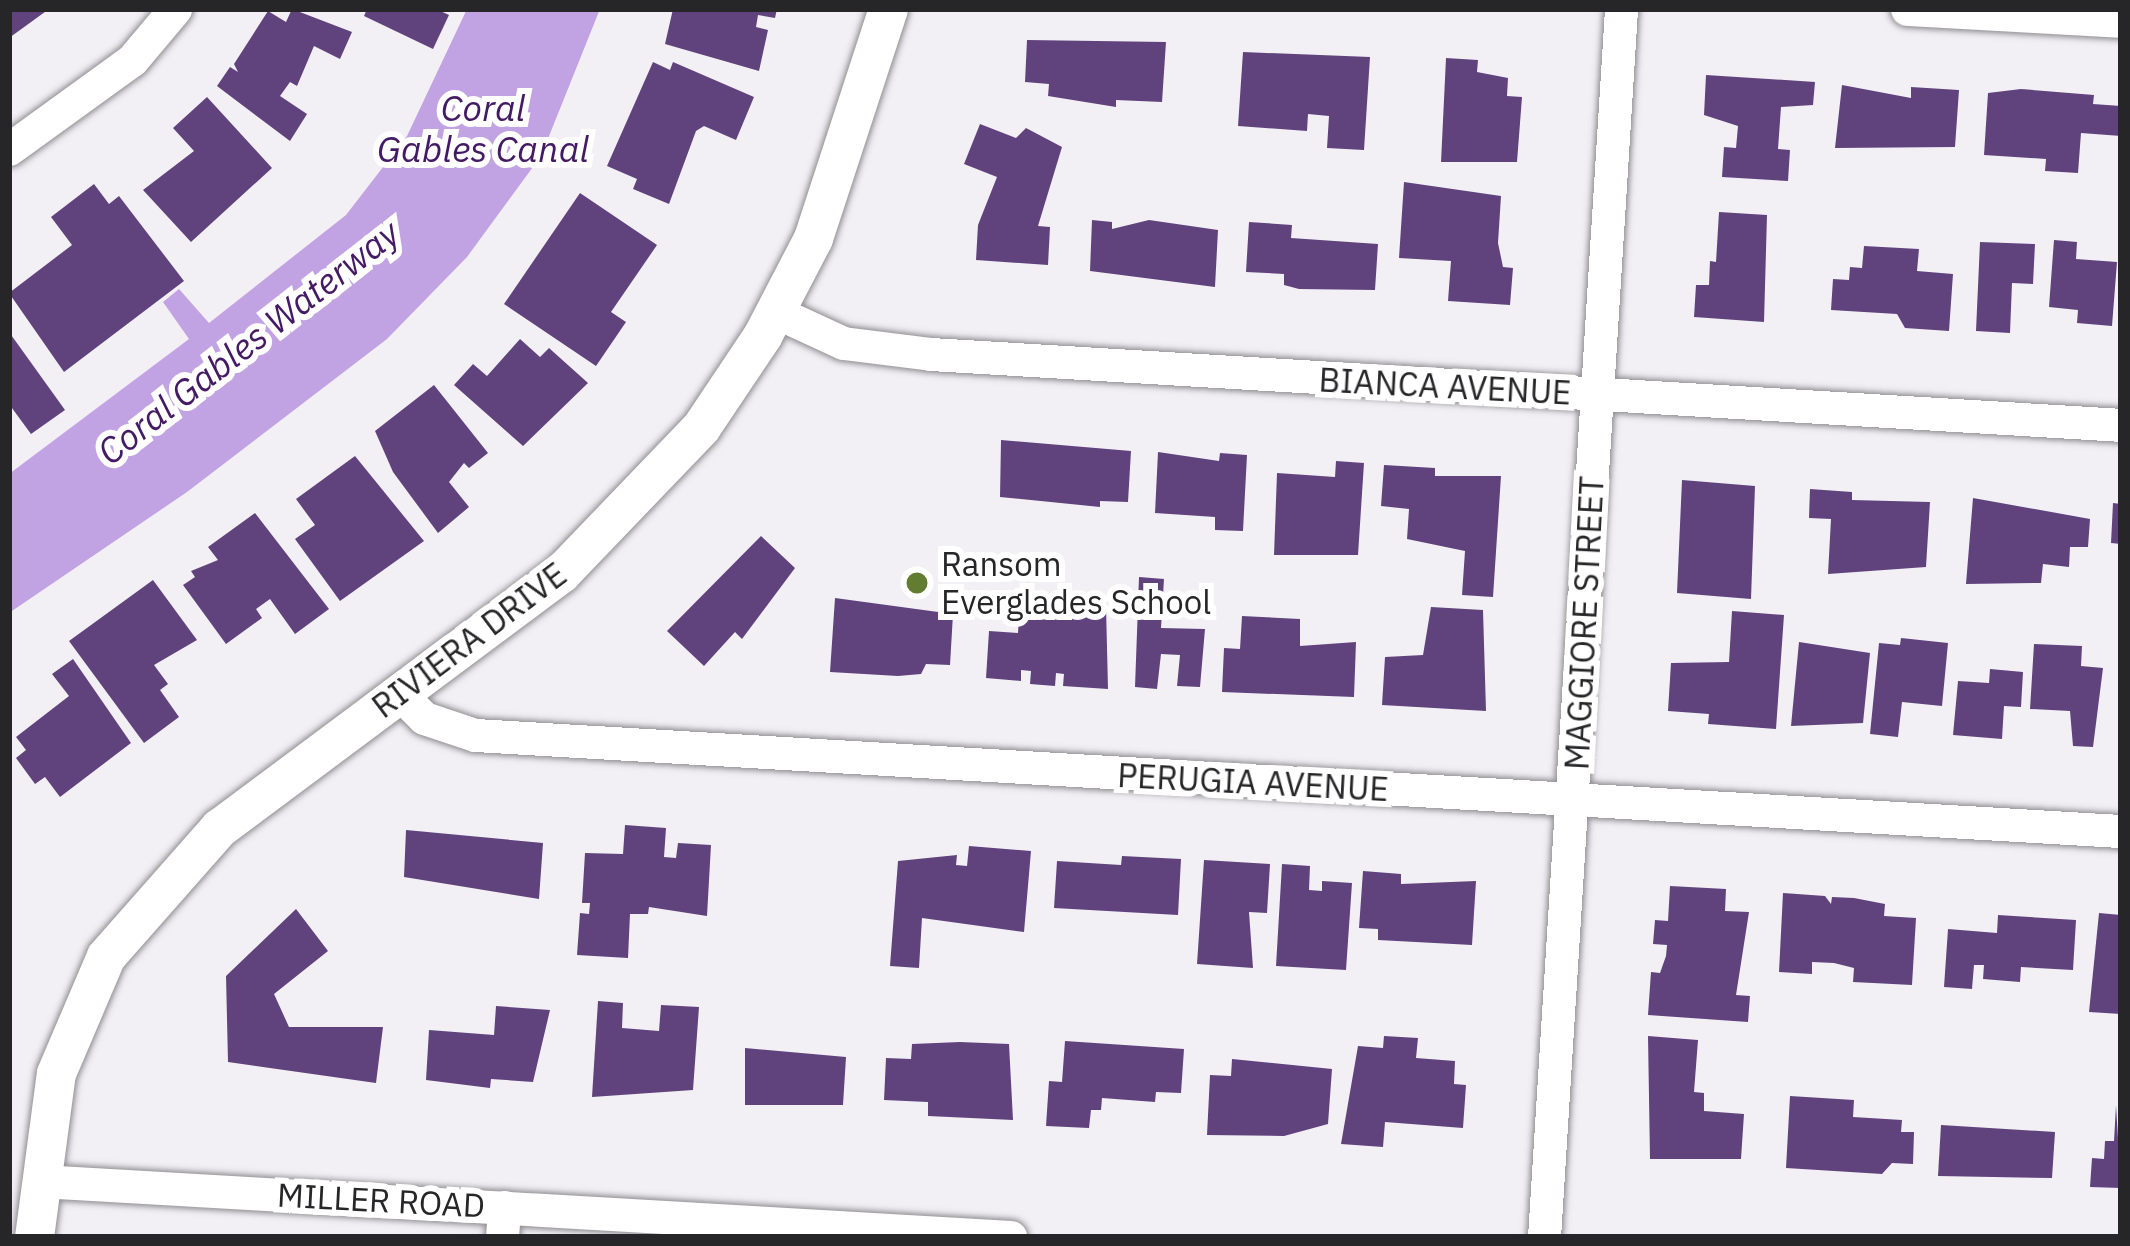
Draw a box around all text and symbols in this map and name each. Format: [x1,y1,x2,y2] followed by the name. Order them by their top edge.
[377,85,589,170] water label: Coral Gables Canal
[89,211,407,473] water label: Coral Gables Waterway
[1318,360,1572,412] street label: BIANCA AVENUE
[1557,475,1611,771] street label: MAGGIORE STREET
[941,544,1211,622] place label: Ransom Everglades School
[364,554,574,726] street label: RIVIERA DRIVE
[904,570,930,596] marker: Ransom Everglades School
[1116,755,1390,809] street label: PERUGIA AVENUE
[276,1175,486,1225] street label: MILLER ROAD

